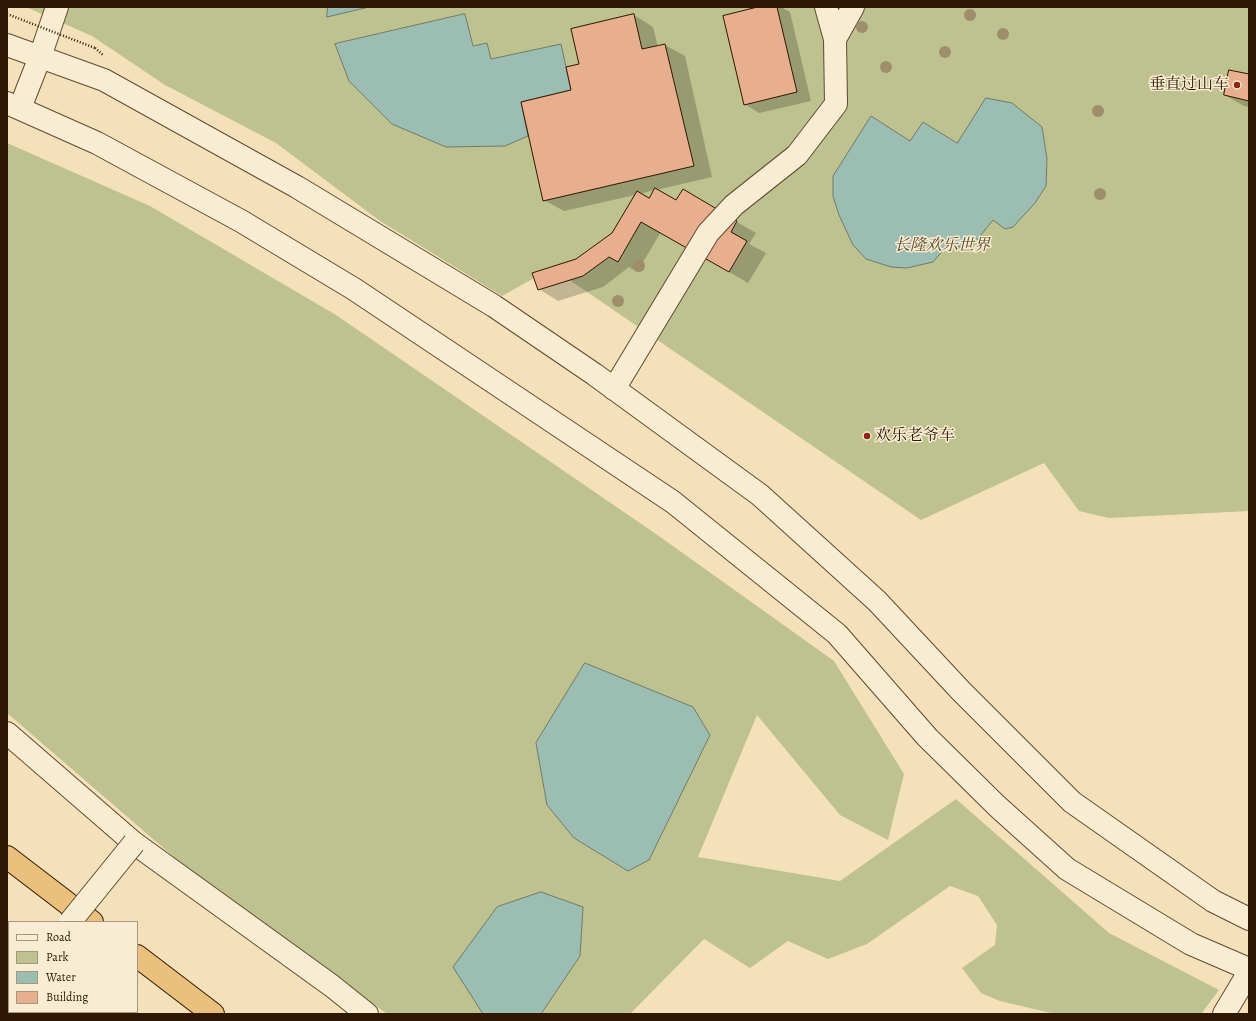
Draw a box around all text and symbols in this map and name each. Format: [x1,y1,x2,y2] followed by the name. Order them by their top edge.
[1149,75,1229,95] place label: 垂直过山车
[1232,80,1242,90] marker: 垂直过山车
[894,236,990,256] park label: 长隆欢乐世界
[875,426,955,446] place label: 欢乐老爷车
[862,431,872,441] marker: 欢乐老爷车
[8,921,138,1013] legend
[46,929,71,945] text: Road
[46,949,69,965] text: Park
[46,969,76,985] text: Water
[46,989,88,1005] text: Building

